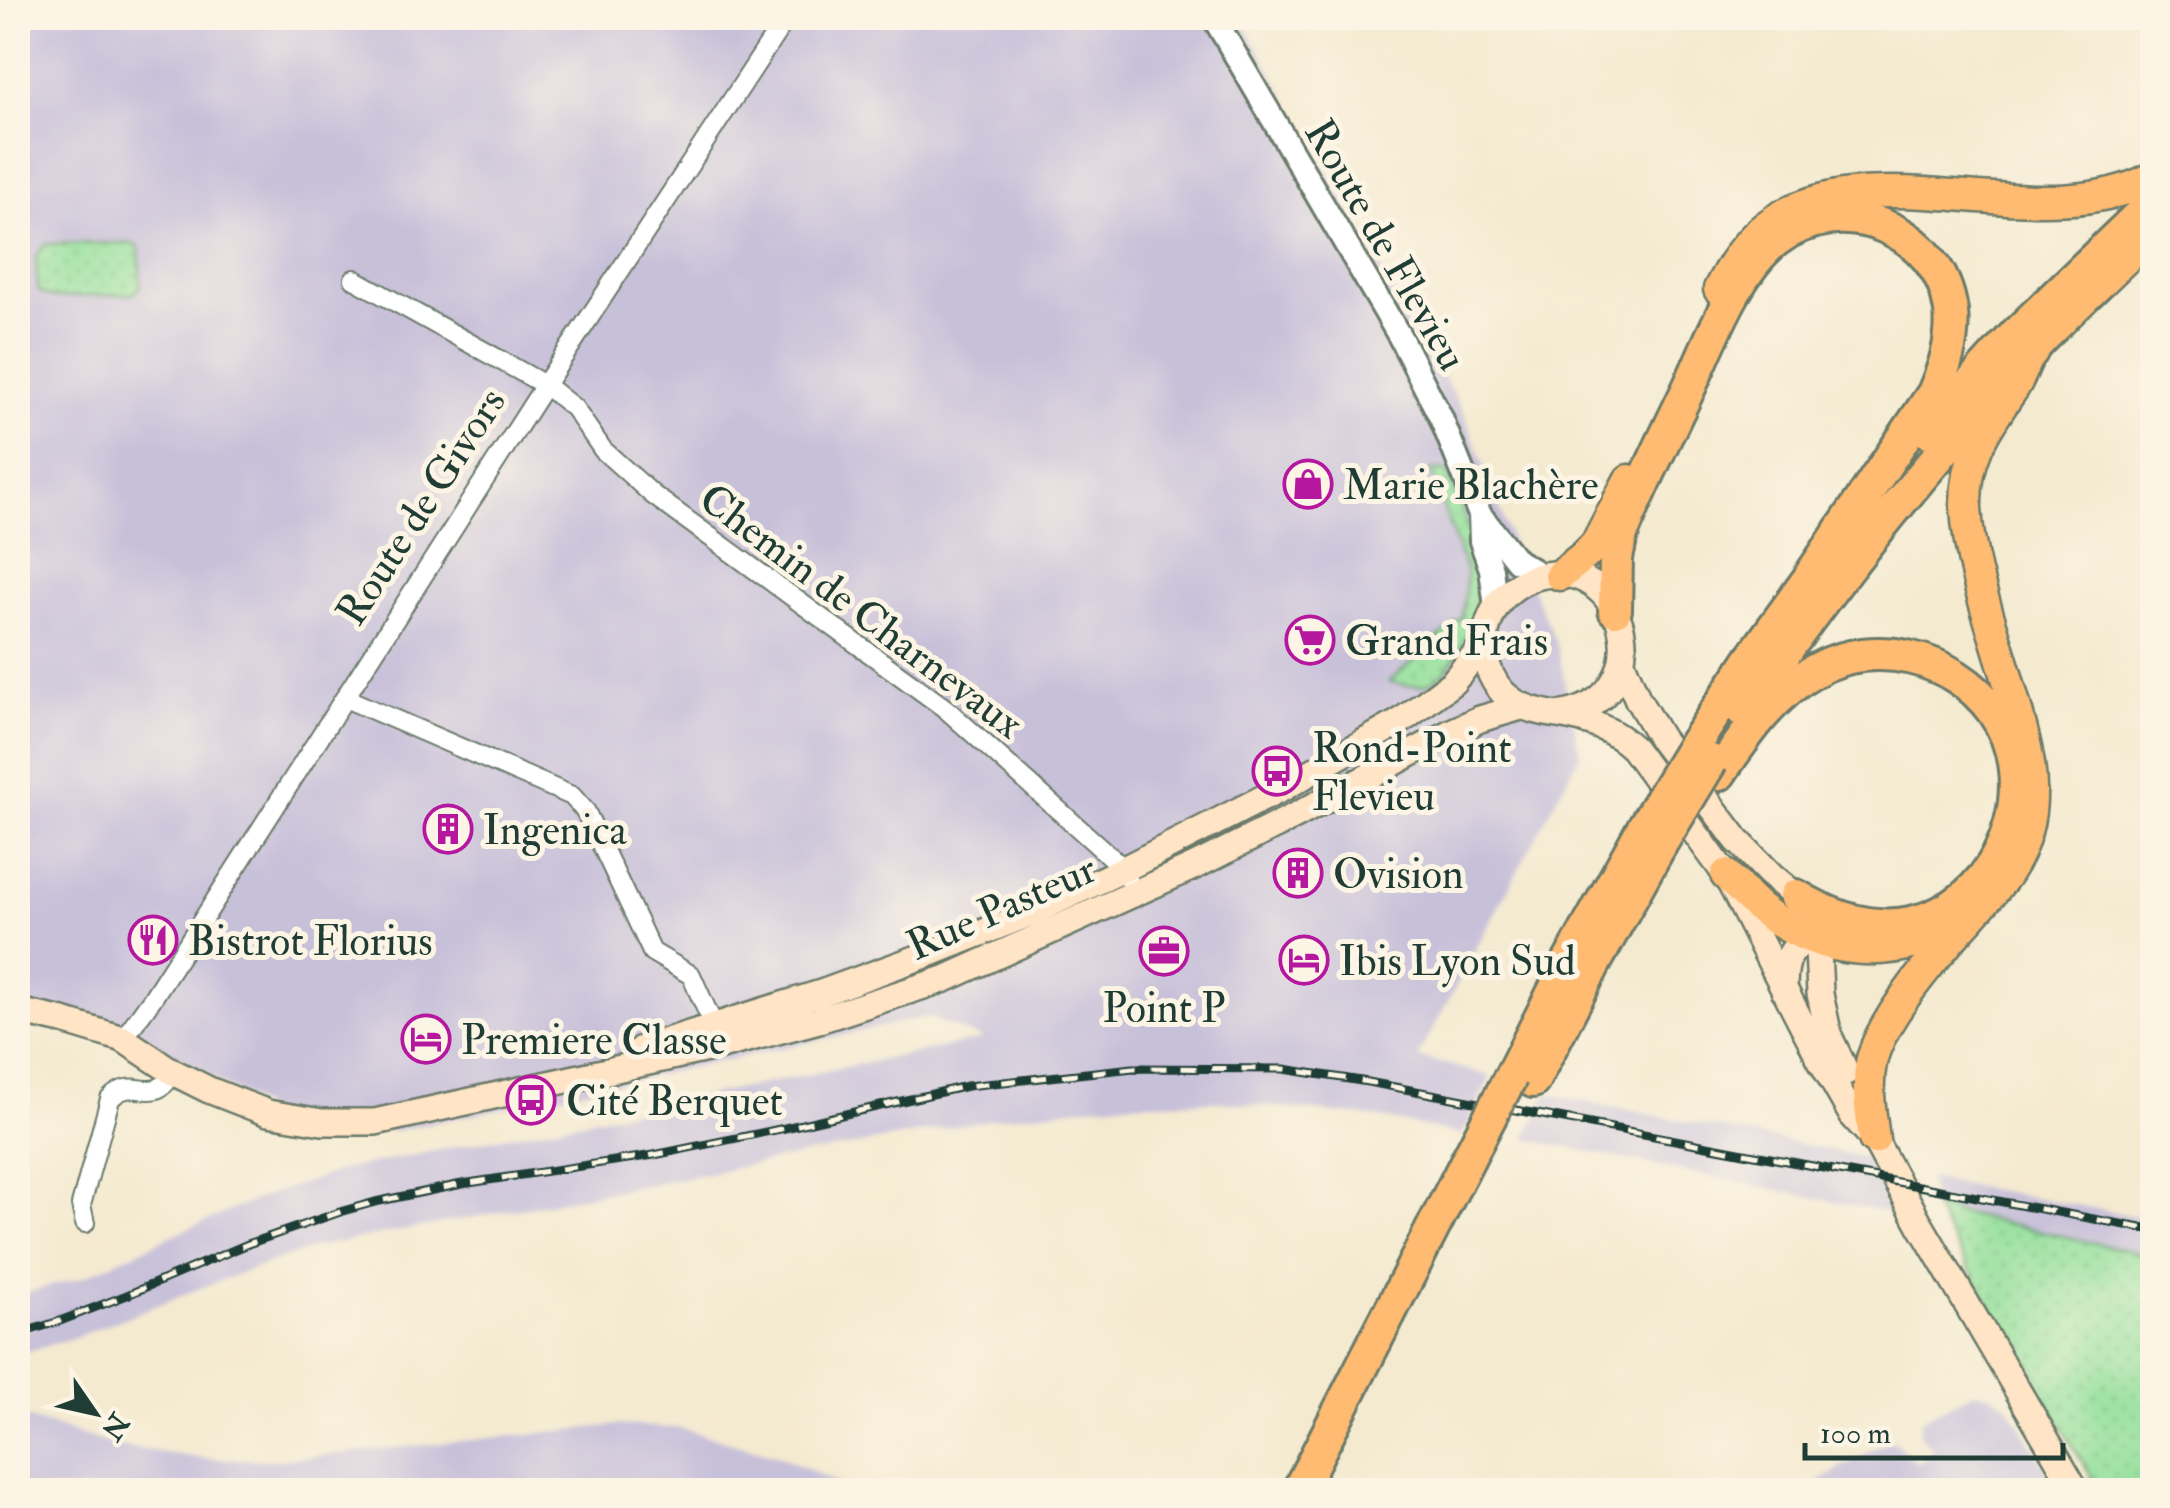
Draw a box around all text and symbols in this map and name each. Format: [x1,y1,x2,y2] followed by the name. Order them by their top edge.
[1292,110,1478,380] street label: Route de Flevieu
[326,378,518,636] street label: Route de Givors
[1282,458,1334,510] shop icon: Marie Blachère
[1343,460,1599,512] place label: Marie Blachère
[689,473,1033,751] street label: Chemin de Charnevaux
[1284,614,1336,666] supermarket icon: Grand Frais
[1345,616,1548,668] place label: Grand Frais
[1312,723,1512,823] place label: Rond-Point Flevieu
[1251,745,1303,797] bus stop icon: Rond-Point Flevieu
[422,803,474,855] building icon: Ingenica
[483,805,627,857] place label: Ingenica
[899,843,1105,973] street label: Rue Pasteur
[1272,847,1324,899] building icon: Ovision
[1333,849,1464,901] place label: Ovision
[127,914,179,966] restaurant icon: Bistrot Florius
[188,916,433,968] place label: Bistrot Florius
[1138,925,1190,977] office icon: Point P
[1278,934,1330,986] hotel icon: Ibis Lyon Sud
[1339,936,1576,988] place label: Ibis Lyon Sud
[1102,983,1226,1035] place label: Point P
[400,1013,452,1065] hotel icon: Premiere Classe
[461,1015,726,1067] place label: Premiere Classe
[505,1074,557,1126] bus stop icon: Cité Berquet
[566,1076,783,1128] place label: Cité Berquet
[45,1363,145,1463] north arrow
[1805,1398,2062,1460] scale bar
[92,1405,137,1447] text: N
[1820,1415,1891,1452] text: 100 m

